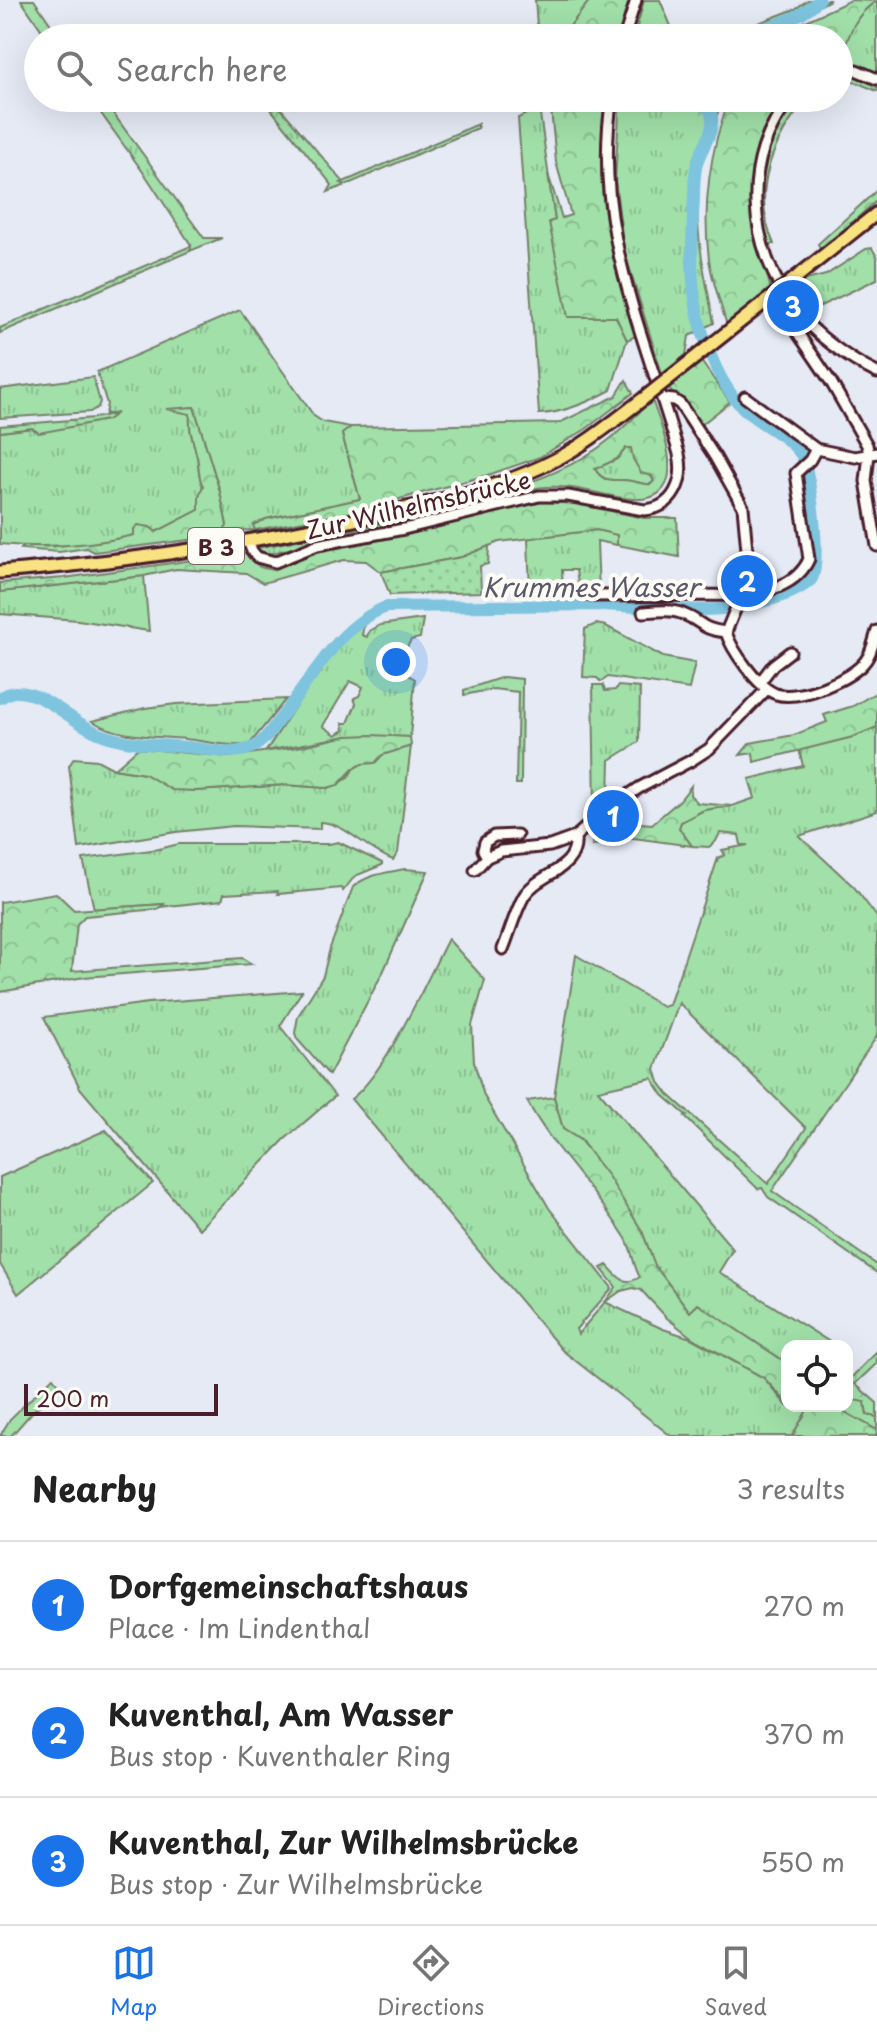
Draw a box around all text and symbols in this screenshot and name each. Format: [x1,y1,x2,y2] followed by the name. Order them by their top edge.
[24,24,853,112] search box
[52,46,96,90] icon: search
[116,46,288,91] text: Search here
[767,276,819,336] pin: 3
[302,461,534,547] street label: Zur Wilhelmsbrücke
[188,528,244,564] road number: B 3
[721,551,773,611] pin: 2
[483,567,703,606] water label: Krummes Wasser
[376,642,416,682] your location
[587,786,639,846] pin: 1
[781,1340,853,1412] map controls
[781,1340,853,1412] button: locate
[24,1380,218,1416] scale bar
[36,1381,109,1414] text: 200 m
[32,1462,157,1514] text: Nearby
[737,1469,845,1508] text: 3 results
[108,1563,468,1608] text: Dorfgemeinschaftshaus
[52,1586,64,1625] text: 1
[764,1586,845,1625] text: 270 m
[108,1608,370,1647] text: Place · Im Lindenthal
[108,1691,453,1736] text: Kuventhal, Am Wasser
[49,1714,67,1753] text: 2
[763,1714,845,1753] text: 370 m
[108,1736,451,1775] text: Bus stop · Kuventhaler Ring
[108,1819,579,1864] text: Kuventhal, Zur Wilhelmsbrücke
[49,1842,67,1881] text: 3
[761,1842,845,1881] text: 550 m
[108,1864,483,1903] text: Bus stop · Zur Wilhelmsbrücke
[110,1941,157,2022] tab: Map
[377,1941,484,2022] tab: Directions
[704,1941,767,2022] tab: Saved

